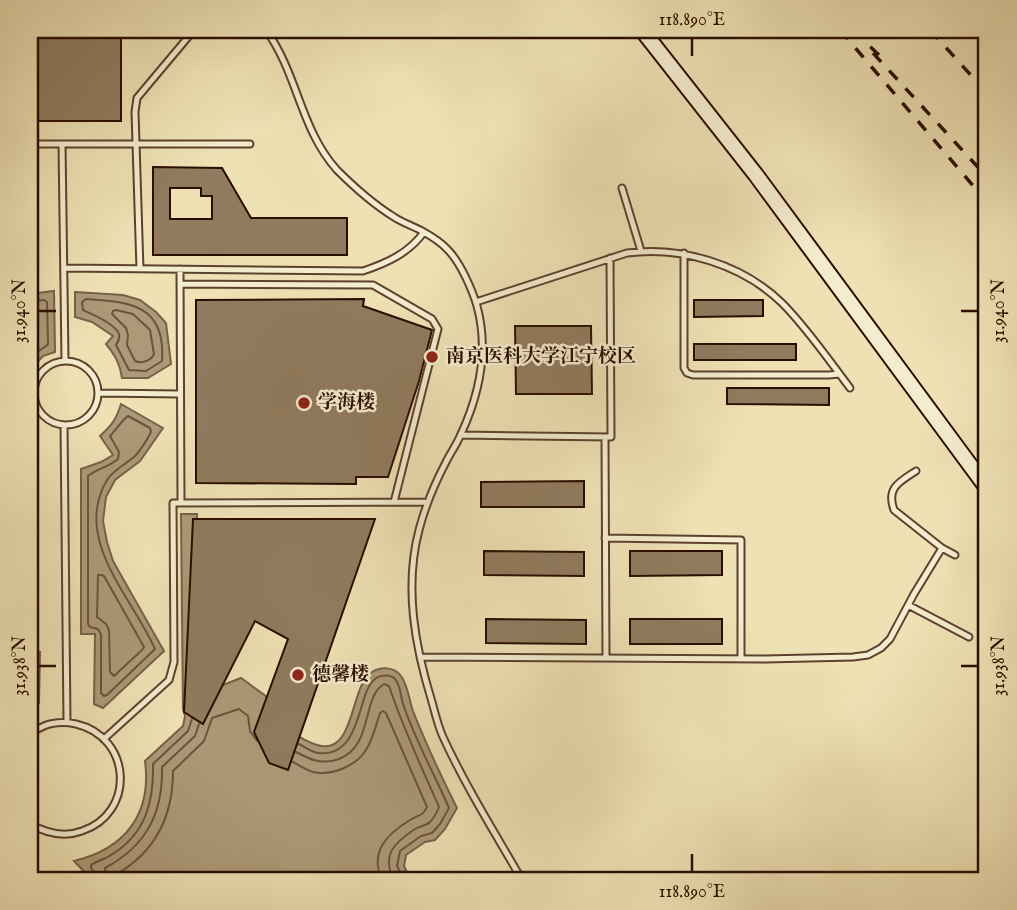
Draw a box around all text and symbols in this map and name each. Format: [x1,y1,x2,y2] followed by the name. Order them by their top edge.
[659,9,725,32] text: 118.890°E
[9,279,32,343] text: 31.940°N
[988,279,1011,343] text: 31.940°N
[446,345,636,369] place label: 南京医科大学江宁校区
[424,349,440,365] marker: 南京医科大学江宁校区
[318,391,375,415] place label: 学海楼
[296,395,312,411] marker: 学海楼
[9,635,32,696] text: 31.938°N
[988,635,1011,696] text: 31.938°N
[312,663,369,687] place label: 德馨楼
[290,667,306,683] marker: 德馨楼
[659,881,725,904] text: 118.890°E

